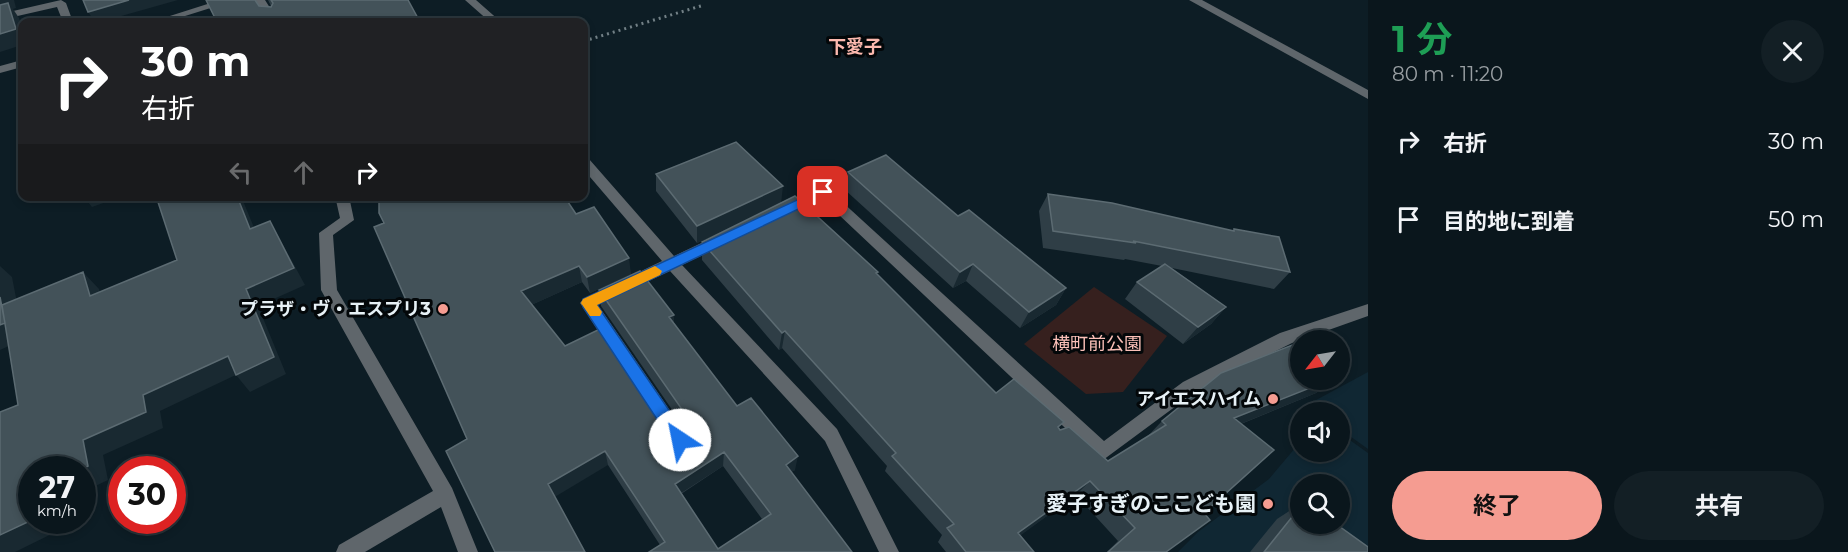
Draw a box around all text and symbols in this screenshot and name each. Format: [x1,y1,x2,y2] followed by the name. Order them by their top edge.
[1392,17,1452,61] text: 1 分
[1761,20,1824,83] button: close
[141,35,250,87] text: 30 m
[828,36,882,58] district label: 下愛子
[42,42,120,120] icon: right
[1392,62,1503,86] text: 80 m · 11:20
[141,92,195,125] text: 右折
[1392,125,1425,158] icon: right
[1768,128,1824,155] text: 30 m
[1443,130,1487,157] text: 右折
[224,156,257,189] icon: left
[287,156,320,189] icon: ahead
[350,156,383,189] icon: right
[797,166,848,217] pin
[806,175,839,208] icon: arrive
[1392,203,1425,236] icon: arrive
[1768,206,1824,233] text: 50 m
[1443,208,1575,235] text: 目的地に到着
[240,298,431,320] place label: プラザ・ヴ・エスプリ3
[436,302,450,316] marker: プラザ・ヴ・エスプリ3
[1290,330,1350,390] north arrow
[1290,330,1350,534] map controls
[1052,333,1142,355] park label: 横町前公園
[1137,388,1261,410] place label: アイエスハイム
[1266,392,1280,406] marker: アイエスハイム
[1290,402,1350,462] button: sound
[648,408,712,472] position arrow
[108,456,186,534] speed limit sign: 30
[39,469,75,506] text: 27
[1392,471,1602,540] button: 終了
[1614,471,1824,540] button: 共有
[1290,474,1350,534] button: search
[1046,491,1256,516] place label: 愛子すぎのここども園
[1261,497,1275,511] marker: 愛子すぎのここども園
[37,501,77,520] text: km/h

